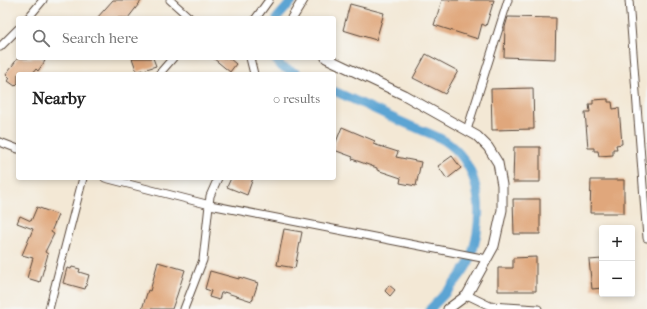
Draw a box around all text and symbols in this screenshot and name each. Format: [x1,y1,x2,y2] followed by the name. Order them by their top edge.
[16,16,336,60] search box
[30,27,52,49] icon: search
[62,29,138,47] text: Search here
[32,88,86,108] text: Nearby
[273,91,320,106] text: 0 results
[599,225,635,297] map controls
[599,225,635,261] button: +
[599,261,635,297] button: −

